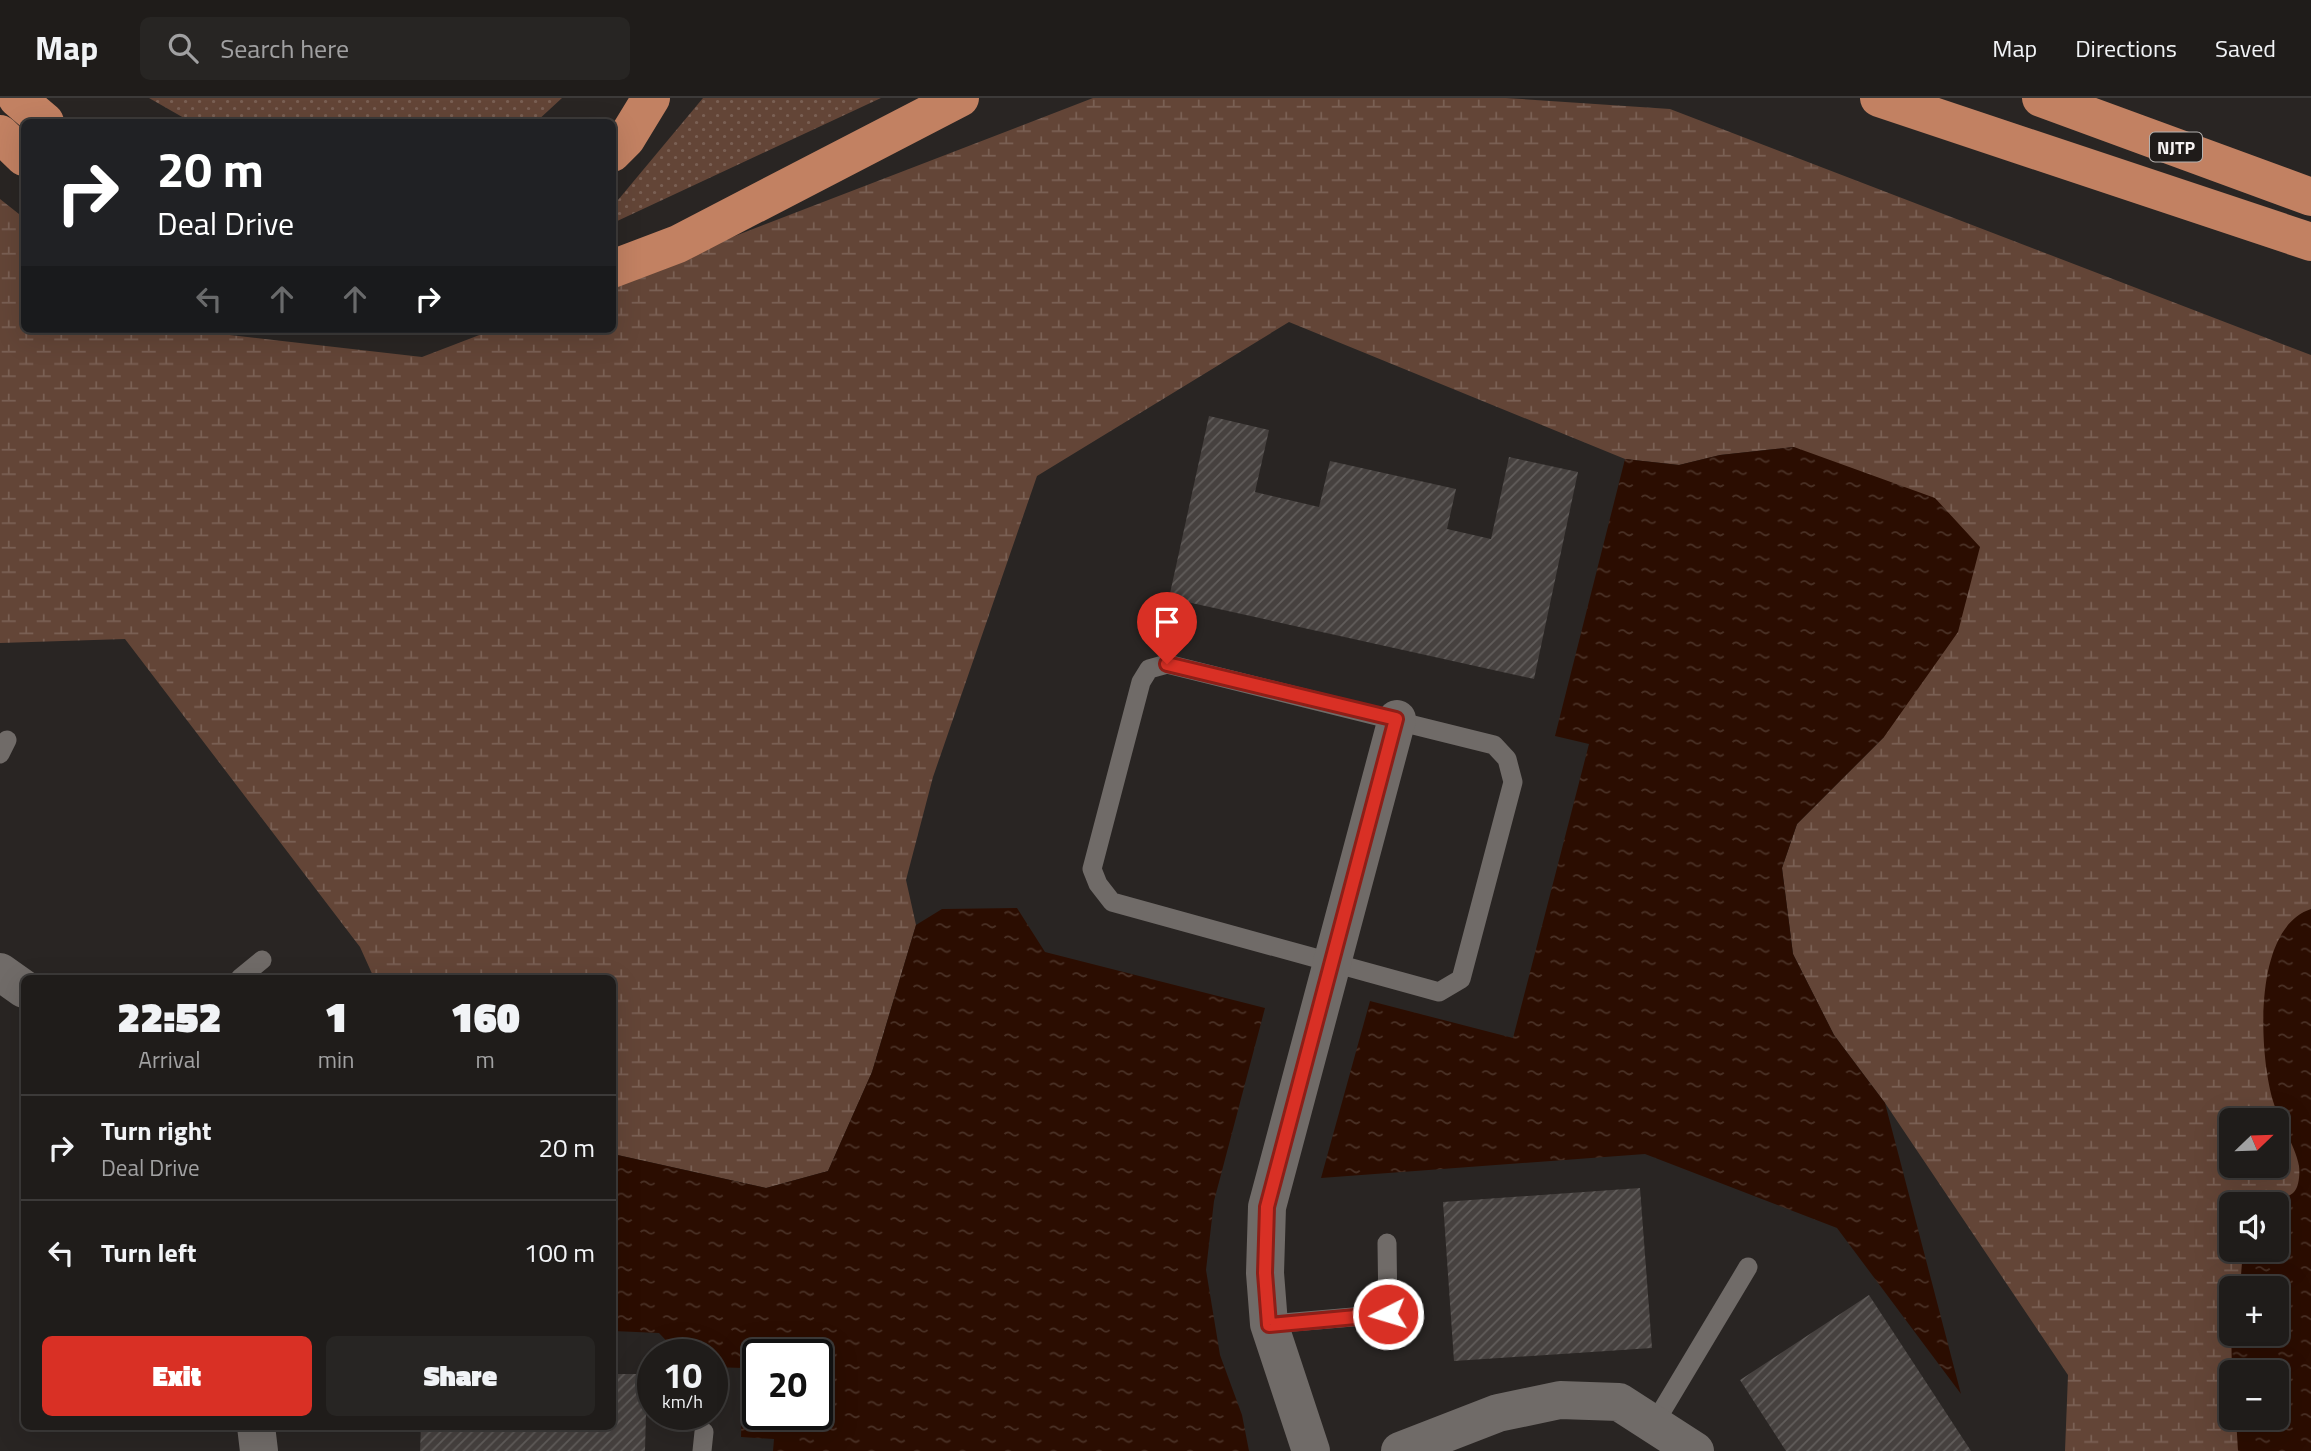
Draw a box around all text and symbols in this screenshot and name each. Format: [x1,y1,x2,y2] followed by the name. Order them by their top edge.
[140,17,630,80] search box
[35,23,98,73] text: Map
[164,29,202,67] icon: search
[220,29,349,68] text: Search here
[1992,30,2037,66] text: Map
[2075,30,2177,66] text: Directions
[2215,30,2276,66] text: Saved
[157,131,264,206] text: 20 m
[2150,132,2202,162] road number: NJTP
[42,147,133,238] icon: right
[157,199,294,247] text: Deal Drive
[190,280,228,318] icon: left
[263,280,301,318] icon: ahead
[336,280,374,318] icon: ahead
[409,280,447,318] icon: right
[1137,592,1197,664] pin
[1148,603,1186,641] icon: arrive
[117,984,222,1048] text: 22:52
[325,984,348,1048] text: 1
[451,984,520,1048] text: 160
[138,1042,201,1077] text: Arrival
[318,1042,354,1077] text: min
[476,1042,495,1077] text: m
[2219,1108,2289,1178] north arrow
[2219,1108,2289,1430] map controls
[101,1111,212,1150] text: Turn right
[538,1128,595,1167] text: 20 m
[42,1129,80,1167] icon: right
[101,1150,200,1185] text: Deal Drive
[2219,1192,2289,1262] button: sound
[101,1233,196,1272] text: Turn left
[524,1233,595,1272] text: 100 m
[42,1234,80,1272] icon: left
[2219,1276,2289,1346] button: +
[1351,1277,1425,1351] position arrow
[42,1336,312,1416] button: Exit
[326,1336,595,1416] button: Share
[742,1339,833,1430] speed limit sign: 20
[663,1348,702,1402] text: 10
[2219,1360,2289,1430] button: −
[662,1388,703,1415] text: km/h

